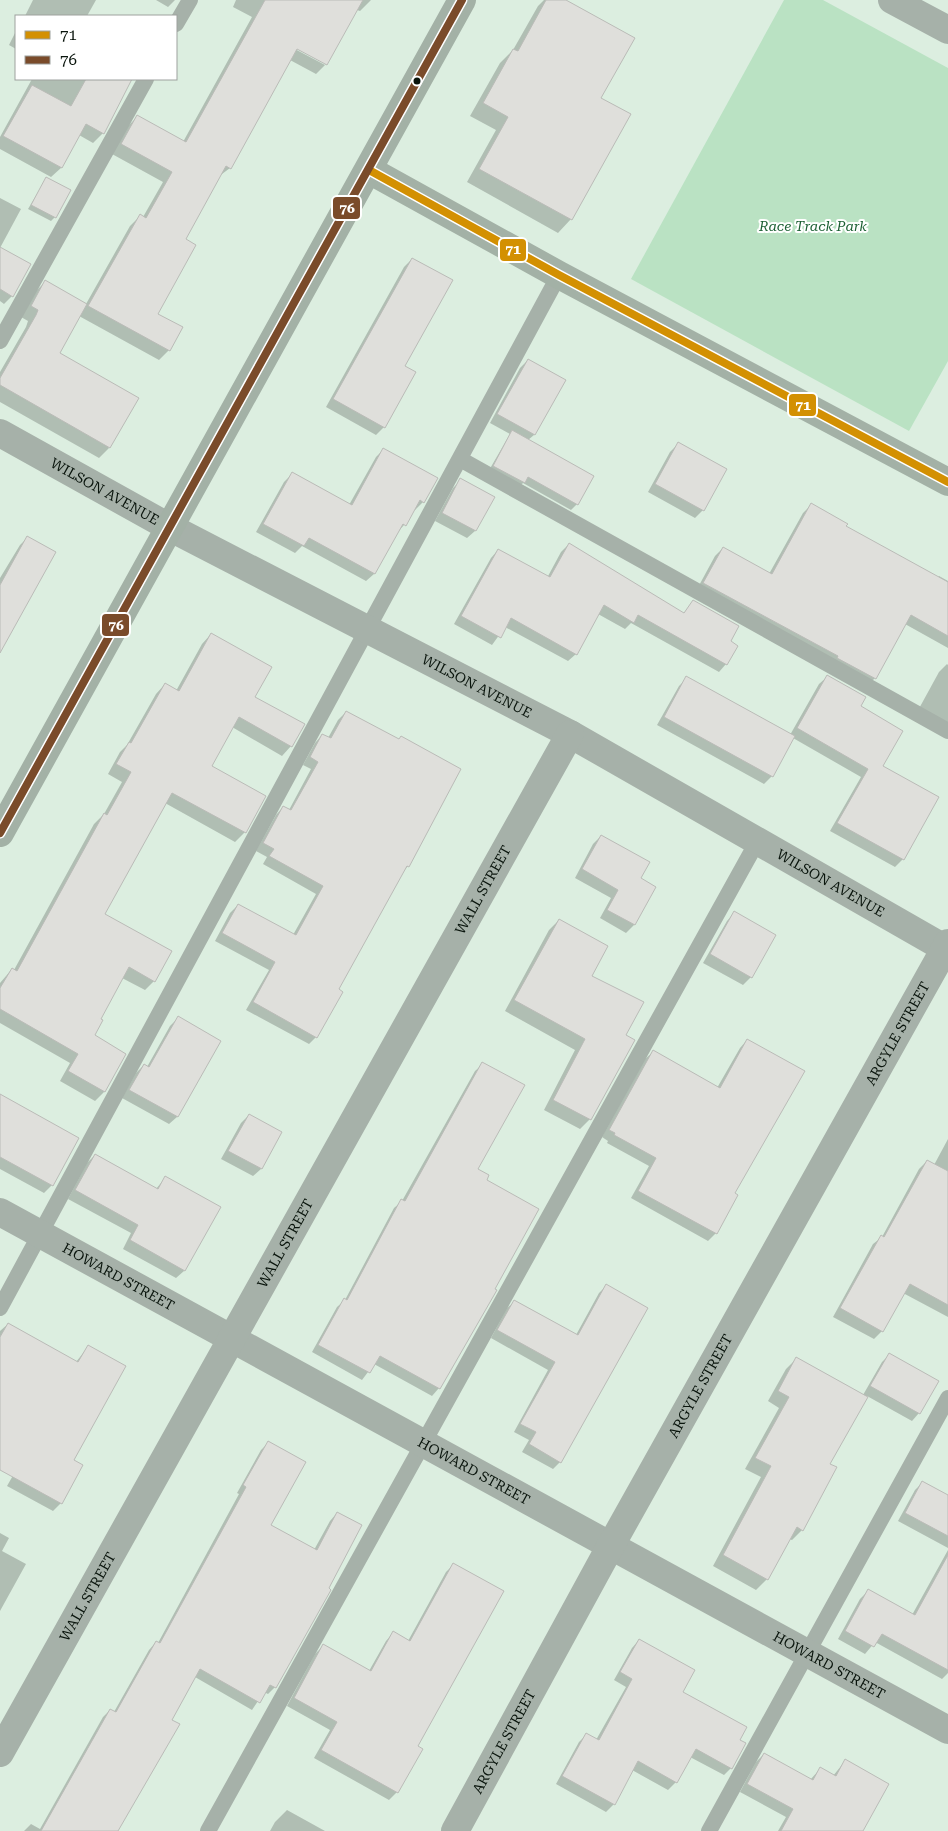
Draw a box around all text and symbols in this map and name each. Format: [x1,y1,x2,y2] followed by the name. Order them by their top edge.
[15,15,178,80] legend
[60,26,77,44] text: 71
[60,51,77,69] text: 76
[412,76,422,86] unlabelled marker
[332,196,361,220] line badge: 76
[339,200,355,216] text: 76
[758,218,867,234] park label: Race Track Park
[499,238,527,262] line badge: 71
[505,241,521,257] text: 71
[788,393,817,417] line badge: 71
[795,397,811,413] text: 71
[48,455,162,528] street label: WILSON AVENUE
[101,613,130,637] line badge: 76
[108,617,124,633] text: 76
[419,651,535,721] street label: WILSON AVENUE
[452,843,514,937] street label: WALL STREET
[774,846,888,920] street label: WILSON AVENUE
[862,979,933,1088] street label: ARGYLE STREET
[254,1196,316,1291] street label: WALL STREET
[60,1240,177,1314] street label: HOWARD STREET
[665,1332,735,1441] street label: ARGYLE STREET
[415,1434,533,1508] street label: HOWARD STREET
[56,1550,119,1644] street label: WALL STREET
[771,1628,888,1702] street label: HOWARD STREET
[469,1687,539,1796] street label: ARGYLE STREET

